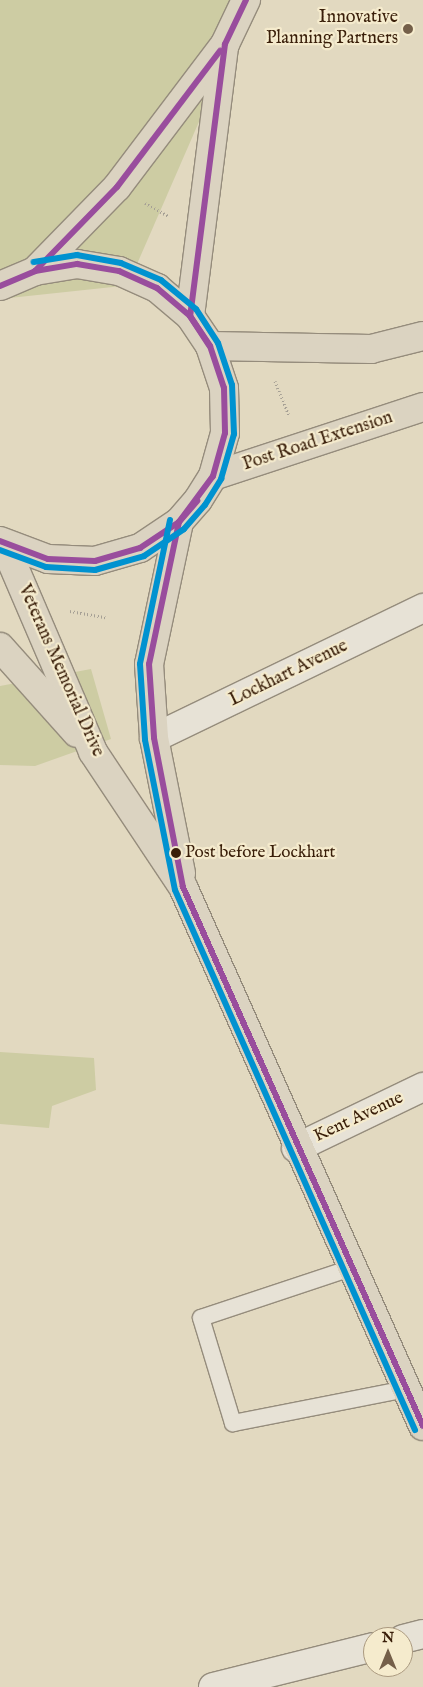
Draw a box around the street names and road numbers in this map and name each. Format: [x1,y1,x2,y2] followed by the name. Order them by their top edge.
[240,408,396,476] street label: Post Road Extension
[12,582,108,760] street label: Veterans Memorial Drive
[226,636,352,712] street label: Lockhart Avenue
[311,1088,407,1148] street label: Kent Avenue

